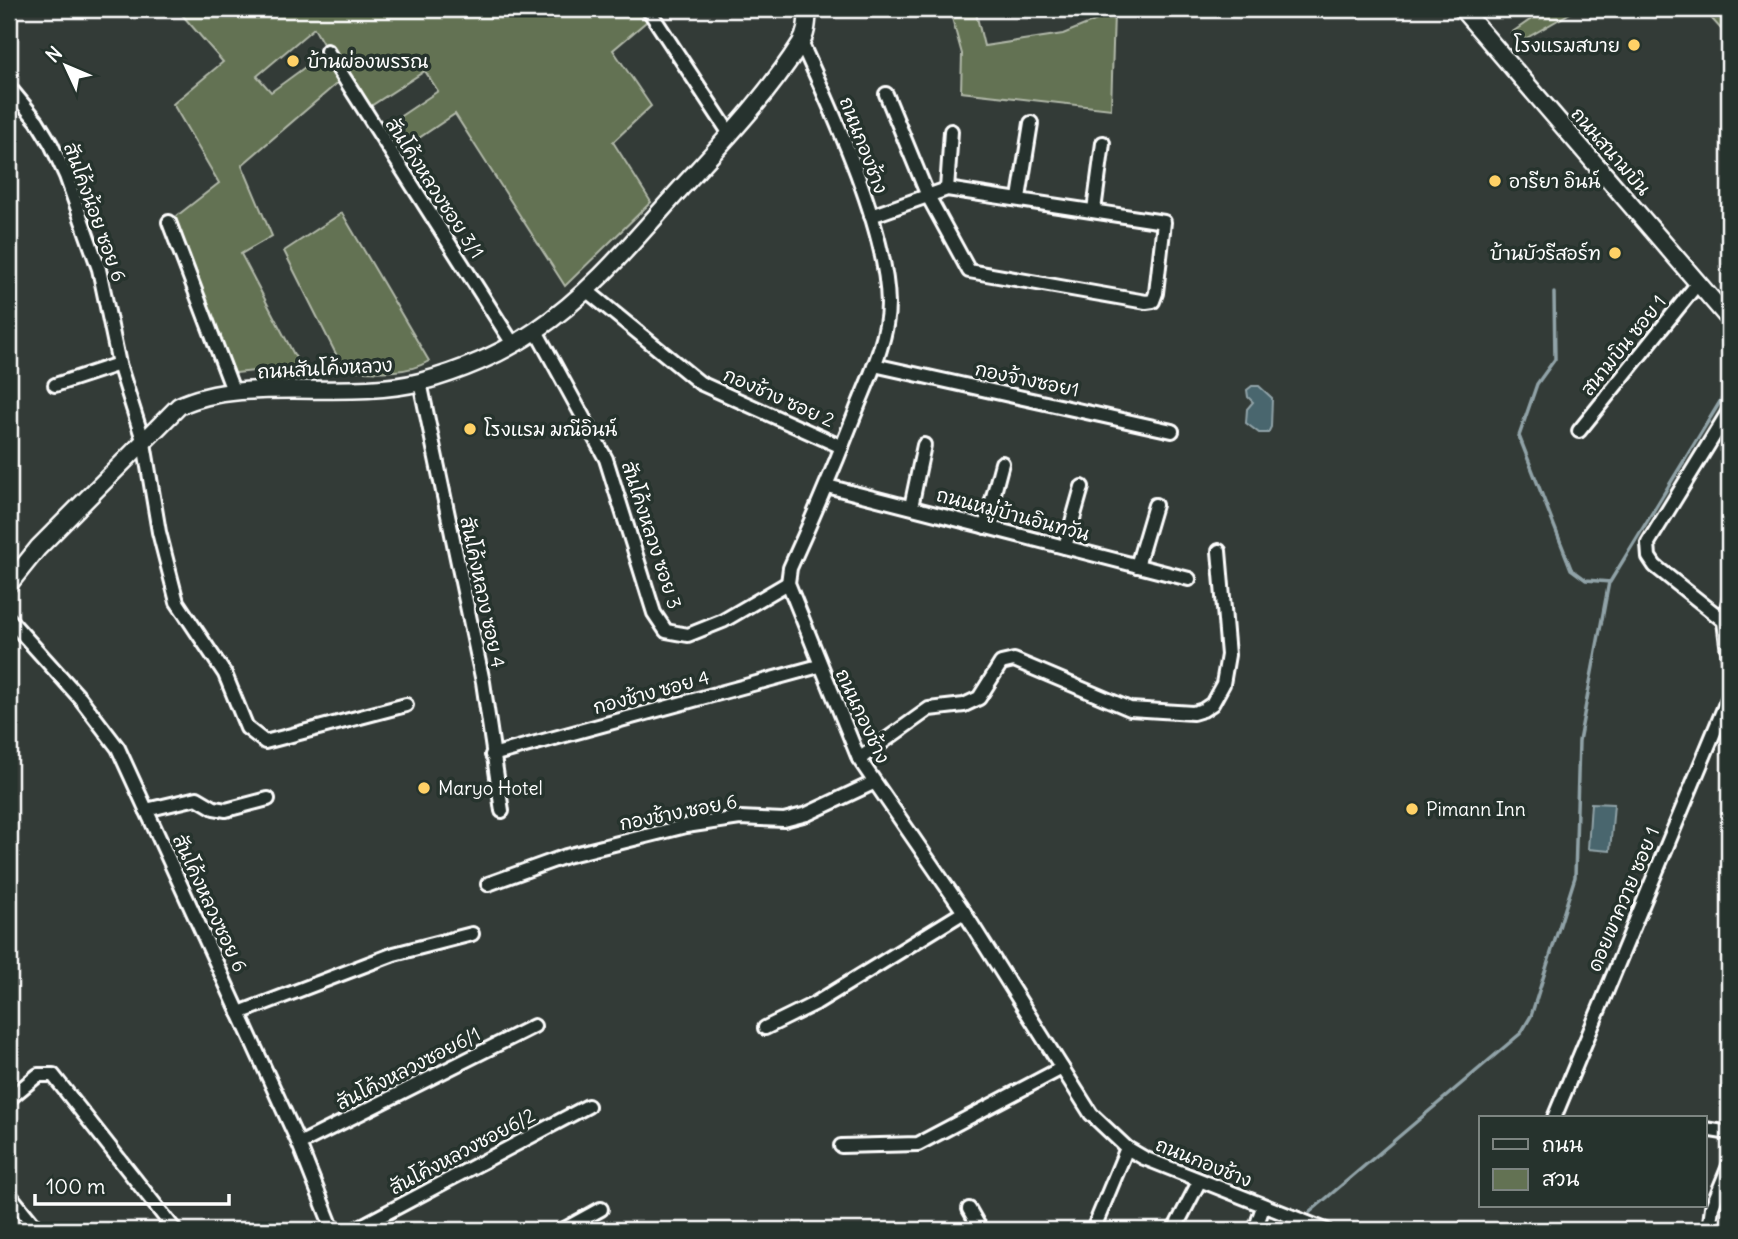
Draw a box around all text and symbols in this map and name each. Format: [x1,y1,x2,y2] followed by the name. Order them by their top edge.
[32,32,102,102] north arrow
[1514,33,1620,57] place label: โรงแรมสบาย
[1626,37,1642,53] marker: โรงแรมสบาย
[41,41,67,67] text: N
[307,49,428,73] place label: บ้านผ่องพรรณ
[285,53,301,69] marker: บ้านผ่องพรรณ
[835,93,893,197] street label: ถนนกองช้าง
[1566,102,1656,200] street label: ถนนสนามบิน
[381,113,489,263] street label: สันโค้งหลวงซอย 3/1
[59,139,131,285] street label: สันโค้งน้อย ซอย 6
[1509,169,1601,193] place label: อารียา อินน์
[1487,173,1503,189] marker: อารียา อินน์
[1490,241,1601,265] place label: บ้านบัวรีสอร์ท
[1607,245,1623,261] marker: บ้านบัวรีสอร์ท
[1575,290,1671,400] street label: สนามบิน ซอย 1
[257,352,393,384] street label: ถนนสันโค้งหลวง
[973,356,1081,402] street label: กองจ้างซอย1
[720,362,838,432] street label: กองช้าง ซอย 2
[484,417,618,441] place label: โรงแรม มณีอินน์
[462,421,478,437] marker: โรงแรม มณีอินน์
[617,458,687,612] street label: สันโค้งหลวง ซอย 3
[933,482,1093,549] street label: ถนนหมู่บ้านอินทวัน
[455,514,511,670] street label: สันโค้งหลวง ซอย 4
[590,665,712,719] street label: กองช้าง ซอย 4
[831,665,895,767] street label: ถนนกองช้าง
[438,776,543,800] place label: Maryo Hotel
[416,780,432,796] marker: Maryo Hotel
[617,789,739,835] street label: กองช้าง ซอย 6
[1426,797,1526,821] place label: Pimann Inn
[1404,801,1420,817] marker: Pimann Inn
[1582,823,1664,975] street label: ดอยเขาควาย ซอย 1
[168,831,252,975] street label: สันโค้งหลวงซอย 6
[332,1021,484,1115] street label: สันโค้งหลวงซอย6/1
[385,1102,539,1200] street label: สันโค้งหลวงซอย6/2
[1479,1116,1706,1208] legend
[1542,1131,1583,1158] text: ถนน
[1152,1132,1256,1192] street label: ถนนกองช้าง
[35,1162,229,1206] scale bar
[1542,1165,1579,1192] text: สวน
[46,1173,105,1200] text: 100 m

